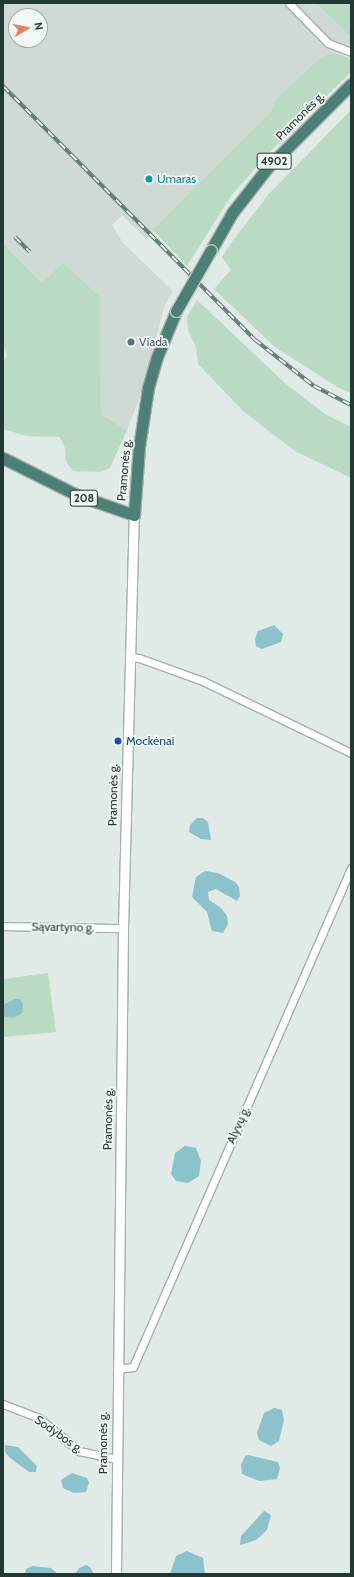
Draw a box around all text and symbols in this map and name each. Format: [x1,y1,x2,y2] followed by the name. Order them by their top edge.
[8,8,48,48] north arrow
[31,21,46,31] text: N
[273,89,327,143] street label: Pramonės g.
[256,152,292,170] road number: 4902
[157,172,196,186] place label: Umaras
[144,174,154,184] marker: Umaras
[139,335,168,349] place label: Viada
[126,337,136,347] marker: Viada
[114,438,134,502] street label: Pramonės g.
[69,489,99,507] road number: 208
[126,734,174,748] place label: Mockėnai
[113,736,123,746] marker: Mockėnai
[105,764,121,826] street label: Pramonės g.
[32,919,94,935] street label: Sąvartyno g.
[100,1088,116,1150] street label: Pramonės g.
[223,1104,253,1146] street label: Alyvų g.
[32,1412,86,1456] street label: Sodybos g.
[96,1412,110,1474] street label: Pramonės g.

